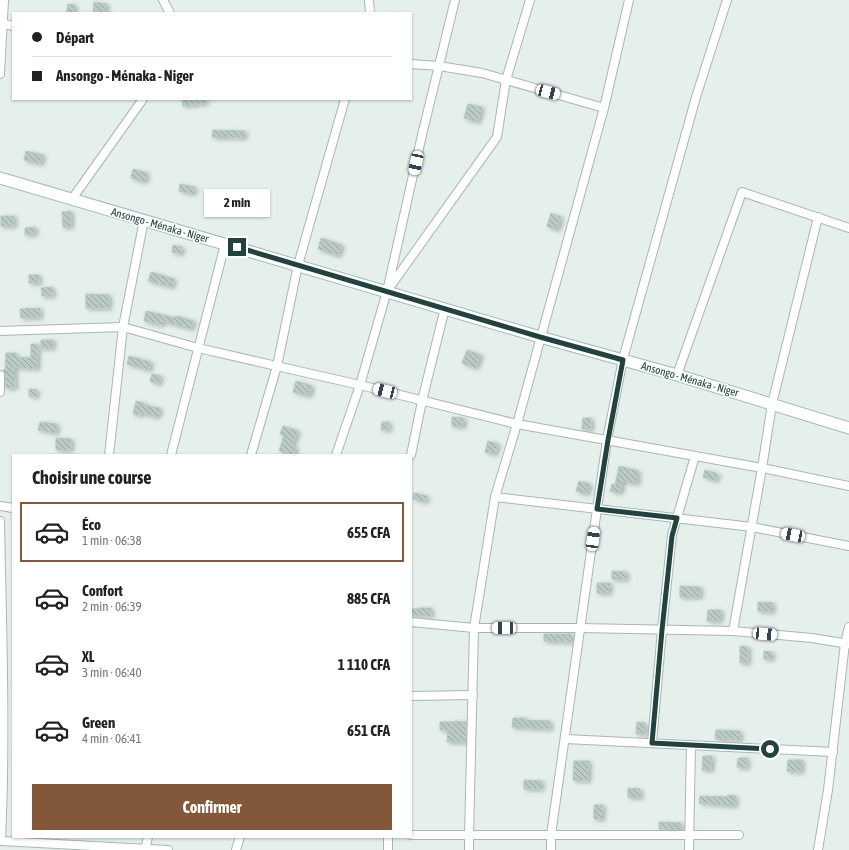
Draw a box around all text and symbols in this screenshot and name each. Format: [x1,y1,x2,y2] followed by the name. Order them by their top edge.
[56,29,94,46] text: Départ
[56,67,194,84] text: Ansongo - Ménaka - Niger
[535,83,561,101] car
[408,150,424,176] car
[204,189,270,217] callout: 2 min
[224,195,250,210] text: 2 min
[110,205,211,245] street label: Ansongo - Ménaka - Niger
[228,238,246,256] route end
[640,359,741,399] street label: Ansongo - Ménaka - Niger
[372,382,398,400] car
[32,467,151,488] text: Choisir une course
[34,514,70,550] icon: car
[82,516,101,533] text: Éco
[347,524,390,541] text: 655 CFA
[585,526,601,552] car
[780,527,806,543] car
[82,533,142,548] text: 1 min · 06:38
[34,580,70,616] icon: car
[82,582,123,599] text: Confort
[347,590,390,607] text: 885 CFA
[82,599,142,614] text: 2 min · 06:39
[492,622,516,634] car
[753,627,777,641] car
[34,646,70,682] icon: car
[82,648,95,665] text: XL
[338,656,390,673] text: 1 110 CFA
[82,665,142,680] text: 3 min · 06:40
[34,712,70,748] icon: car
[82,714,115,731] text: Green
[347,722,390,739] text: 651 CFA
[82,731,142,746] text: 4 min · 06:41
[761,740,779,758] route start
[32,784,392,830] button: Confirmer

